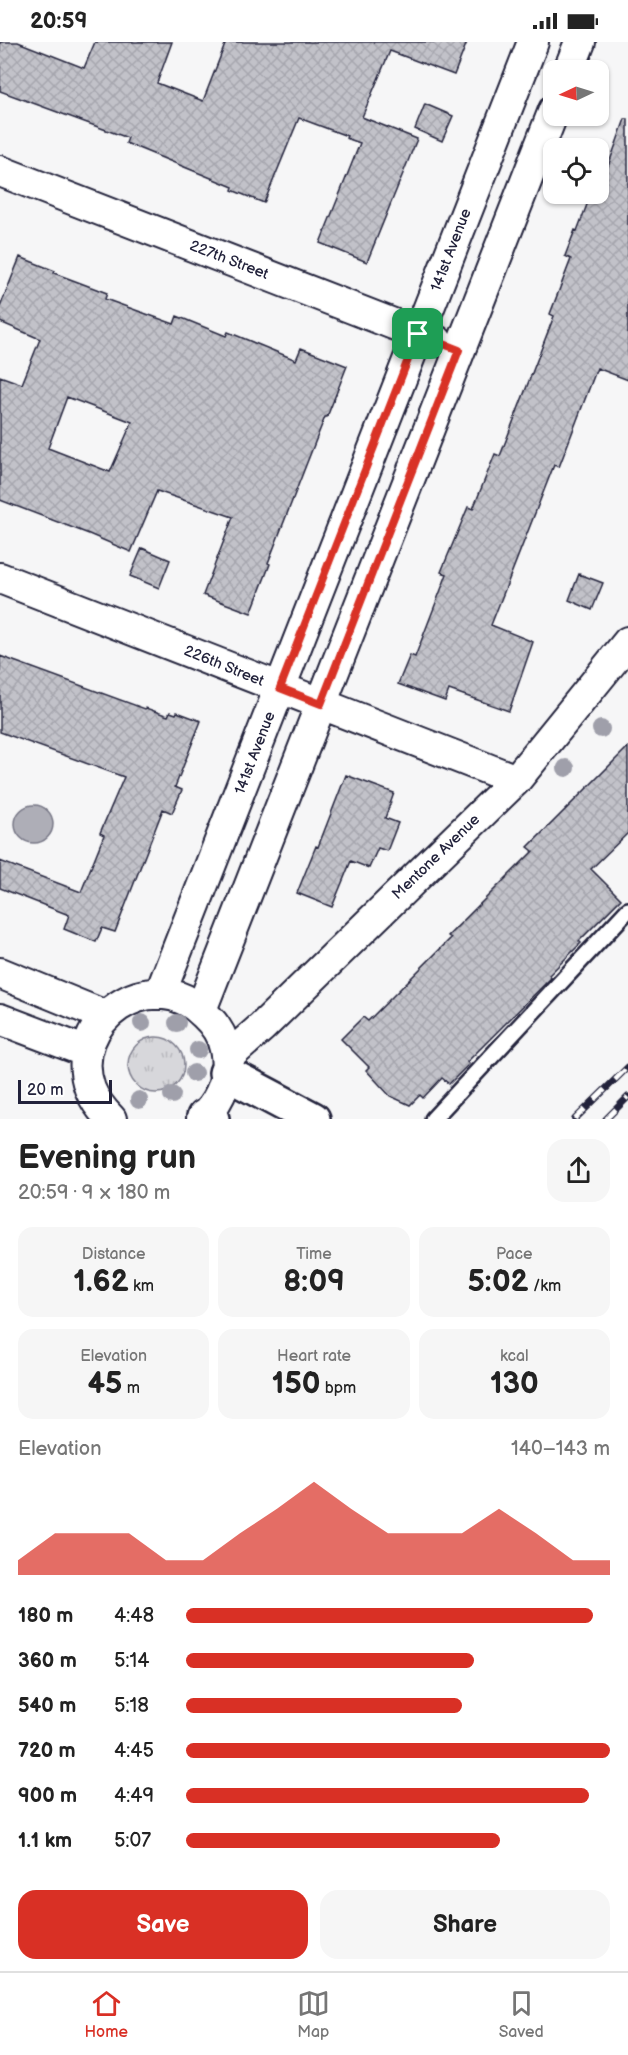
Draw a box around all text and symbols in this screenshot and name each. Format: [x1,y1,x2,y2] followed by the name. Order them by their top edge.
[30,8,87,35] text: 20:59
[543,60,609,126] north arrow
[543,60,609,204] map controls
[543,138,609,204] button: locate
[427,206,476,294] street label: 141st Avenue
[187,236,271,284] street label: 227th Street
[392,308,443,359] pin
[401,317,434,350] icon: arrive
[181,641,267,691] street label: 226th Street
[231,709,280,797] street label: 141st Avenue
[388,810,484,904] street label: Mentone Avenue
[18,1077,112,1104] scale bar
[27,1081,63,1100] text: 20 m
[18,1138,196,1178] text: Evening run
[547,1139,610,1202] button: share
[18,1181,170,1205] text: 20:59 · 9 × 180 m
[82,1245,146,1264] text: Distance
[296,1245,332,1264] text: Time
[496,1245,533,1264] text: Pace
[73,1264,129,1300] text: 1.62
[283,1264,345,1300] text: 8:09
[467,1264,529,1300] text: 5:02
[129,1277,154,1296] text: km
[529,1277,561,1296] text: /km
[80,1347,147,1366] text: Elevation
[277,1347,351,1366] text: Heart rate
[500,1347,529,1366] text: kcal
[87,1366,122,1402] text: 45
[272,1366,320,1402] text: 150
[490,1366,539,1402] text: 130
[122,1379,140,1398] text: m
[320,1379,356,1398] text: bpm
[18,1437,101,1461] text: Elevation
[511,1437,610,1461] text: 140–143 m
[18,1604,73,1628] text: 180 m
[114,1604,154,1628] text: 4:48
[18,1649,77,1673] text: 360 m
[114,1649,149,1673] text: 5:14
[18,1694,76,1718] text: 540 m
[114,1694,149,1718] text: 5:18
[18,1739,76,1763] text: 720 m
[114,1739,154,1763] text: 4:45
[18,1784,77,1808] text: 900 m
[114,1784,154,1808] text: 4:49
[18,1829,72,1853] text: 1.1 km
[114,1829,151,1853] text: 5:07
[18,1890,308,1959] button: Save
[320,1890,610,1959] button: Share
[84,1987,128,2042] tab: Home
[297,1987,330,2042] tab: Map
[499,1987,544,2042] tab: Saved

